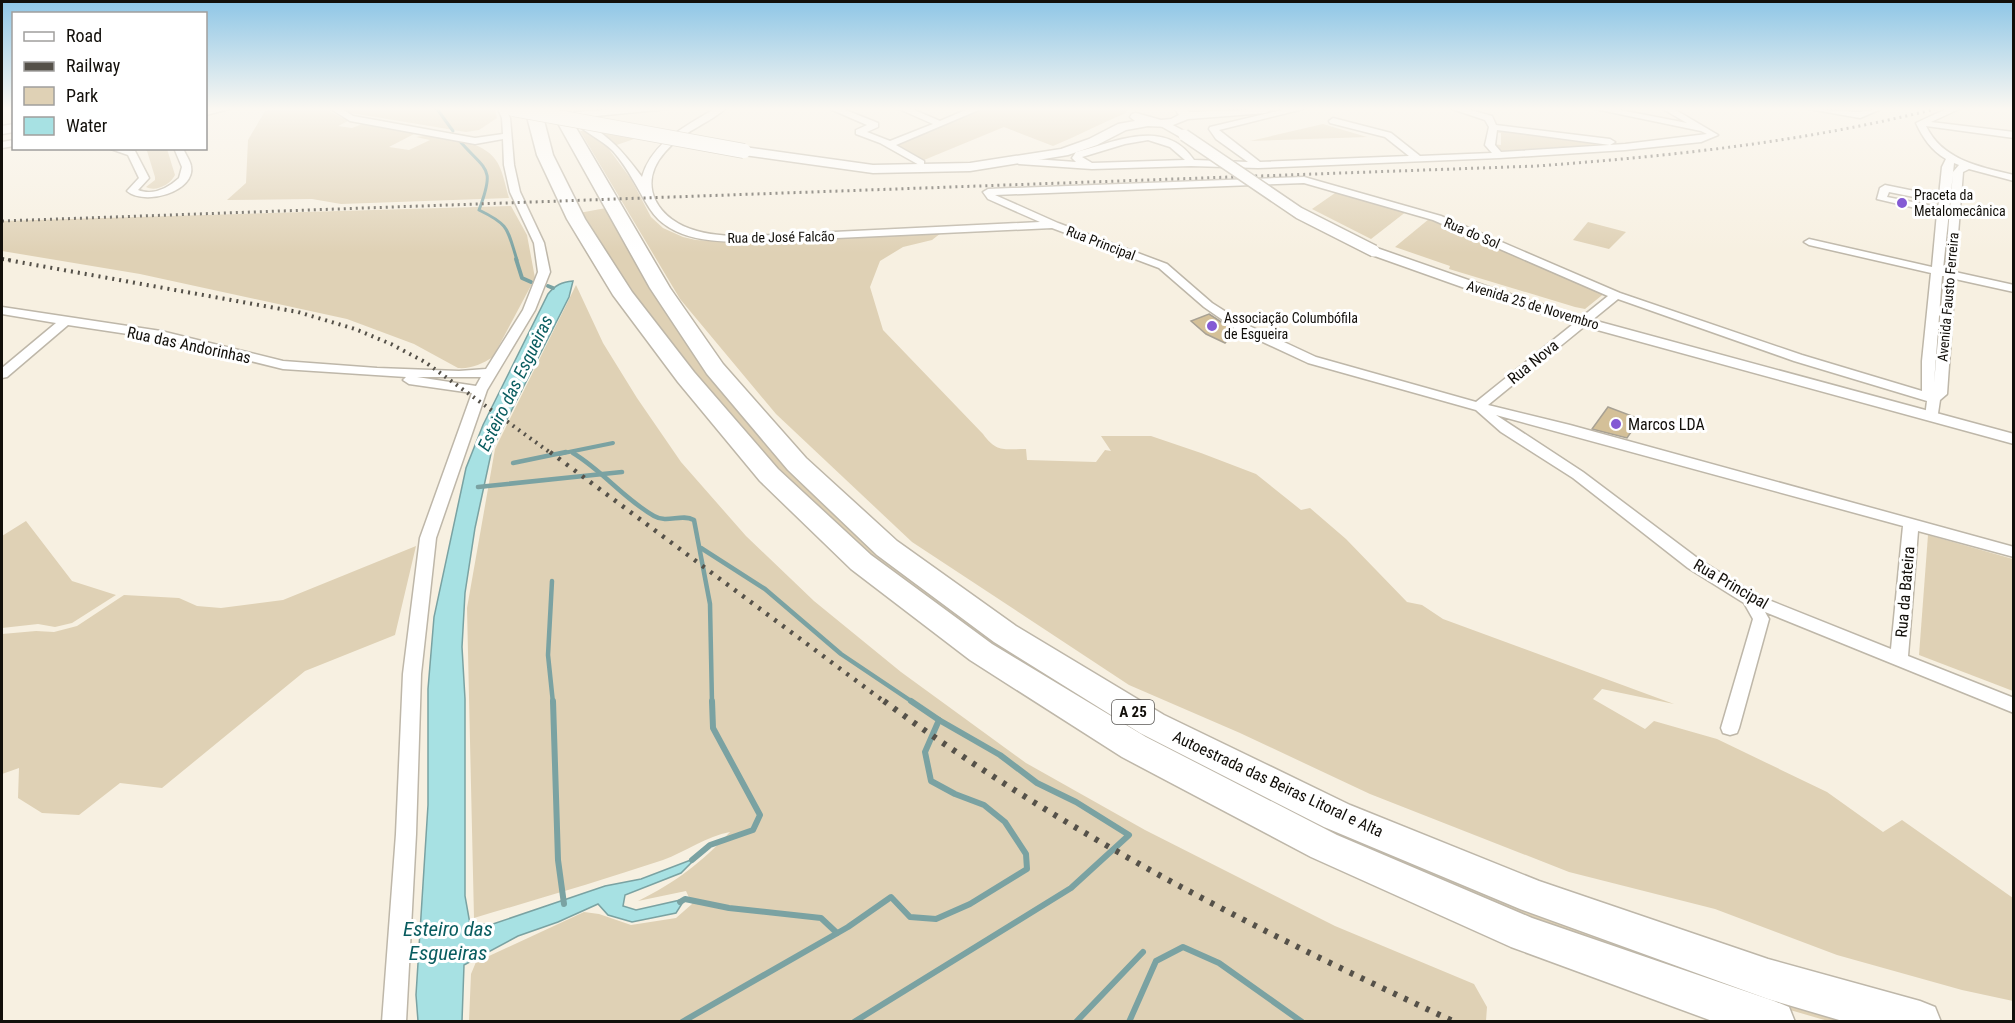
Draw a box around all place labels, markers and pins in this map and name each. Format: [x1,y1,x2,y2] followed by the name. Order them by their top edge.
[1914,187,2006,219] place label: Praceta da Metalomecânica
[1895,196,1909,210] marker: Praceta da Metalomecânica
[1224,310,1358,342] place label: Associação Columbófila de Esgueira
[1205,319,1219,333] marker: Associação Columbófila de Esgueira
[1628,415,1705,434] place label: Marcos LDA
[1609,417,1623,431] marker: Marcos LDA

